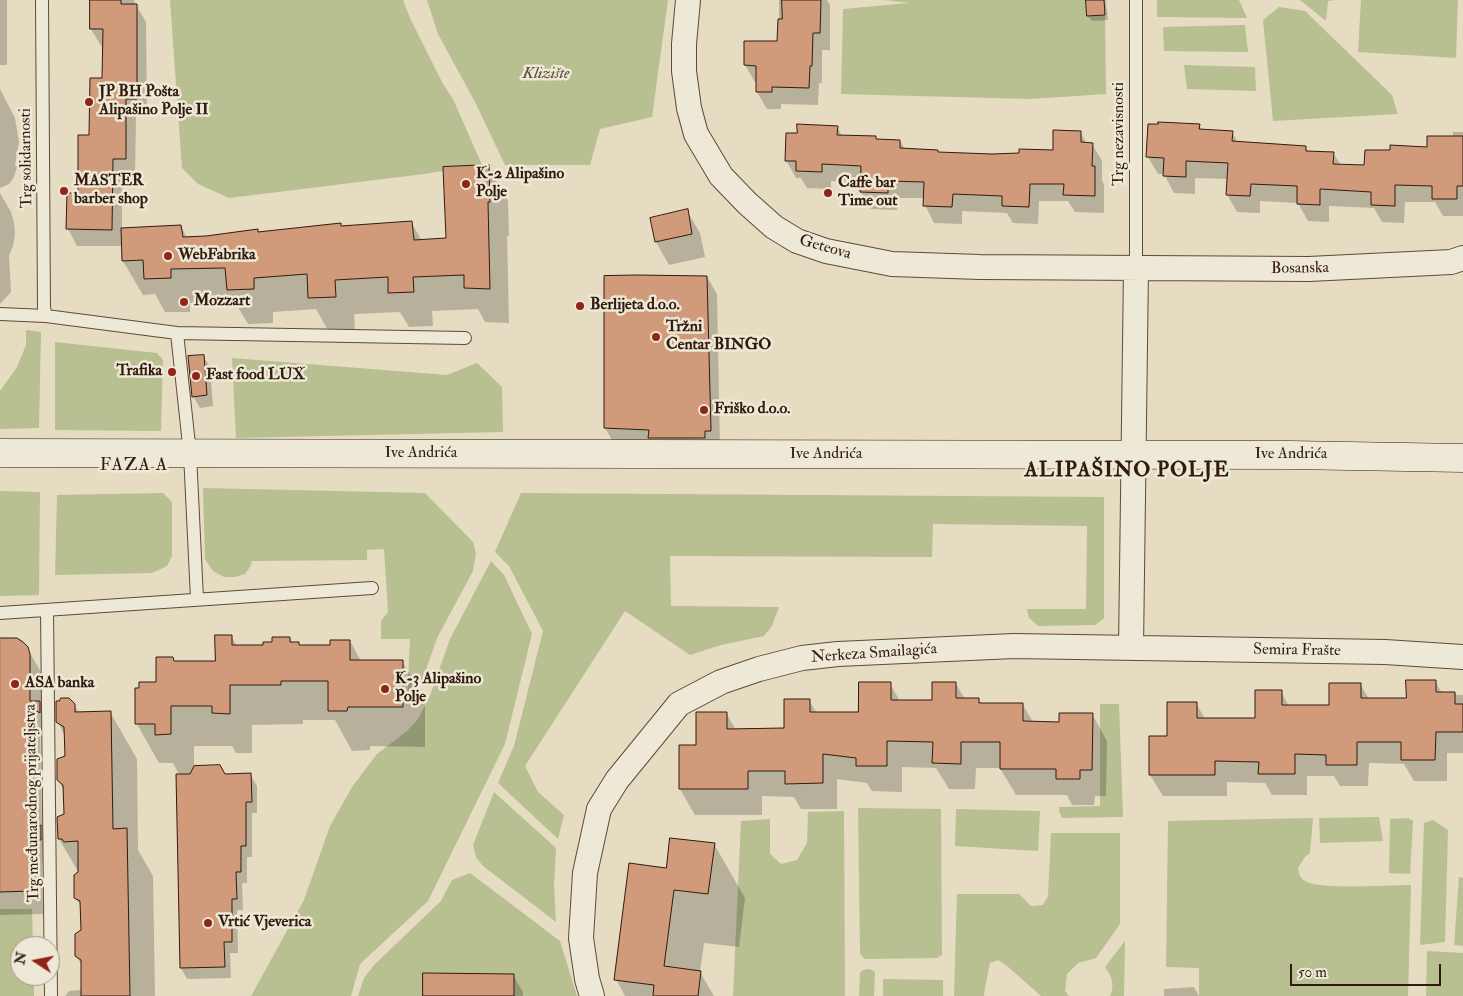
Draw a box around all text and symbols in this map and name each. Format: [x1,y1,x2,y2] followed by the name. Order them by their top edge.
[523,65,569,85] park label: Klizište
[1110,82,1130,186] street label: Trg nezavisnosti
[99,83,208,121] place label: JP BH Pošta Alipašino Polje II
[83,96,95,108] marker: JP BH Pošta Alipašino Polje II
[17,108,37,208] street label: Trg solidarnosti
[476,165,564,203] place label: K-2 Alipašino Polje
[74,172,148,210] place label: MASTER barber shop
[838,174,897,212] place label: Caffe bar Time out
[460,178,472,190] marker: K-2 Alipašino Polje
[58,185,70,197] marker: MASTER barber shop
[822,187,834,199] marker: Caffe bar Time out
[797,231,853,265] street label: Geteova
[178,246,255,266] place label: WebFabrika
[162,250,174,262] marker: WebFabrika
[1271,259,1329,279] street label: Bosanska
[194,292,250,312] place label: Mozzart
[178,296,190,308] marker: Mozzart
[590,296,680,316] place label: Berlijeta d.o.o.
[574,300,586,312] marker: Berlijeta d.o.o.
[666,318,771,356] place label: Tržni Centar BINGO
[650,331,662,343] marker: Tržni Centar BINGO
[116,362,162,382] place label: Trafika
[166,366,178,378] marker: Trafika
[206,366,305,386] place label: Fast food LUX
[190,370,202,382] marker: Fast food LUX
[714,400,790,420] place label: Friško d.o.o.
[698,404,710,416] marker: Friško d.o.o.
[385,444,457,464] street label: Ive Andrića
[790,445,862,465] street label: Ive Andrića
[1255,445,1327,465] street label: Ive Andrića
[99,455,169,477] district label: FAZA A
[1023,458,1231,484] district label: ALIPAŠINO POLJE
[810,640,938,668] street label: Nerkeza Smailagića
[1253,641,1341,661] street label: Semira Frašte
[395,670,481,708] place label: K-3 Alipašino Polje
[25,674,94,694] place label: ASA banka
[9,678,21,690] marker: ASA banka
[379,683,391,695] marker: K-3 Alipašino Polje
[22,704,44,902] street label: Trg međunarodnog prijateljstva
[218,913,311,933] place label: Vrtić Vjeverica
[202,917,214,929] marker: Vrtić Vjeverica
[10,936,60,986] north arrow
[11,950,30,966] text: N
[1293,954,1444,986] scale bar
[1298,963,1327,982] text: 50 m

